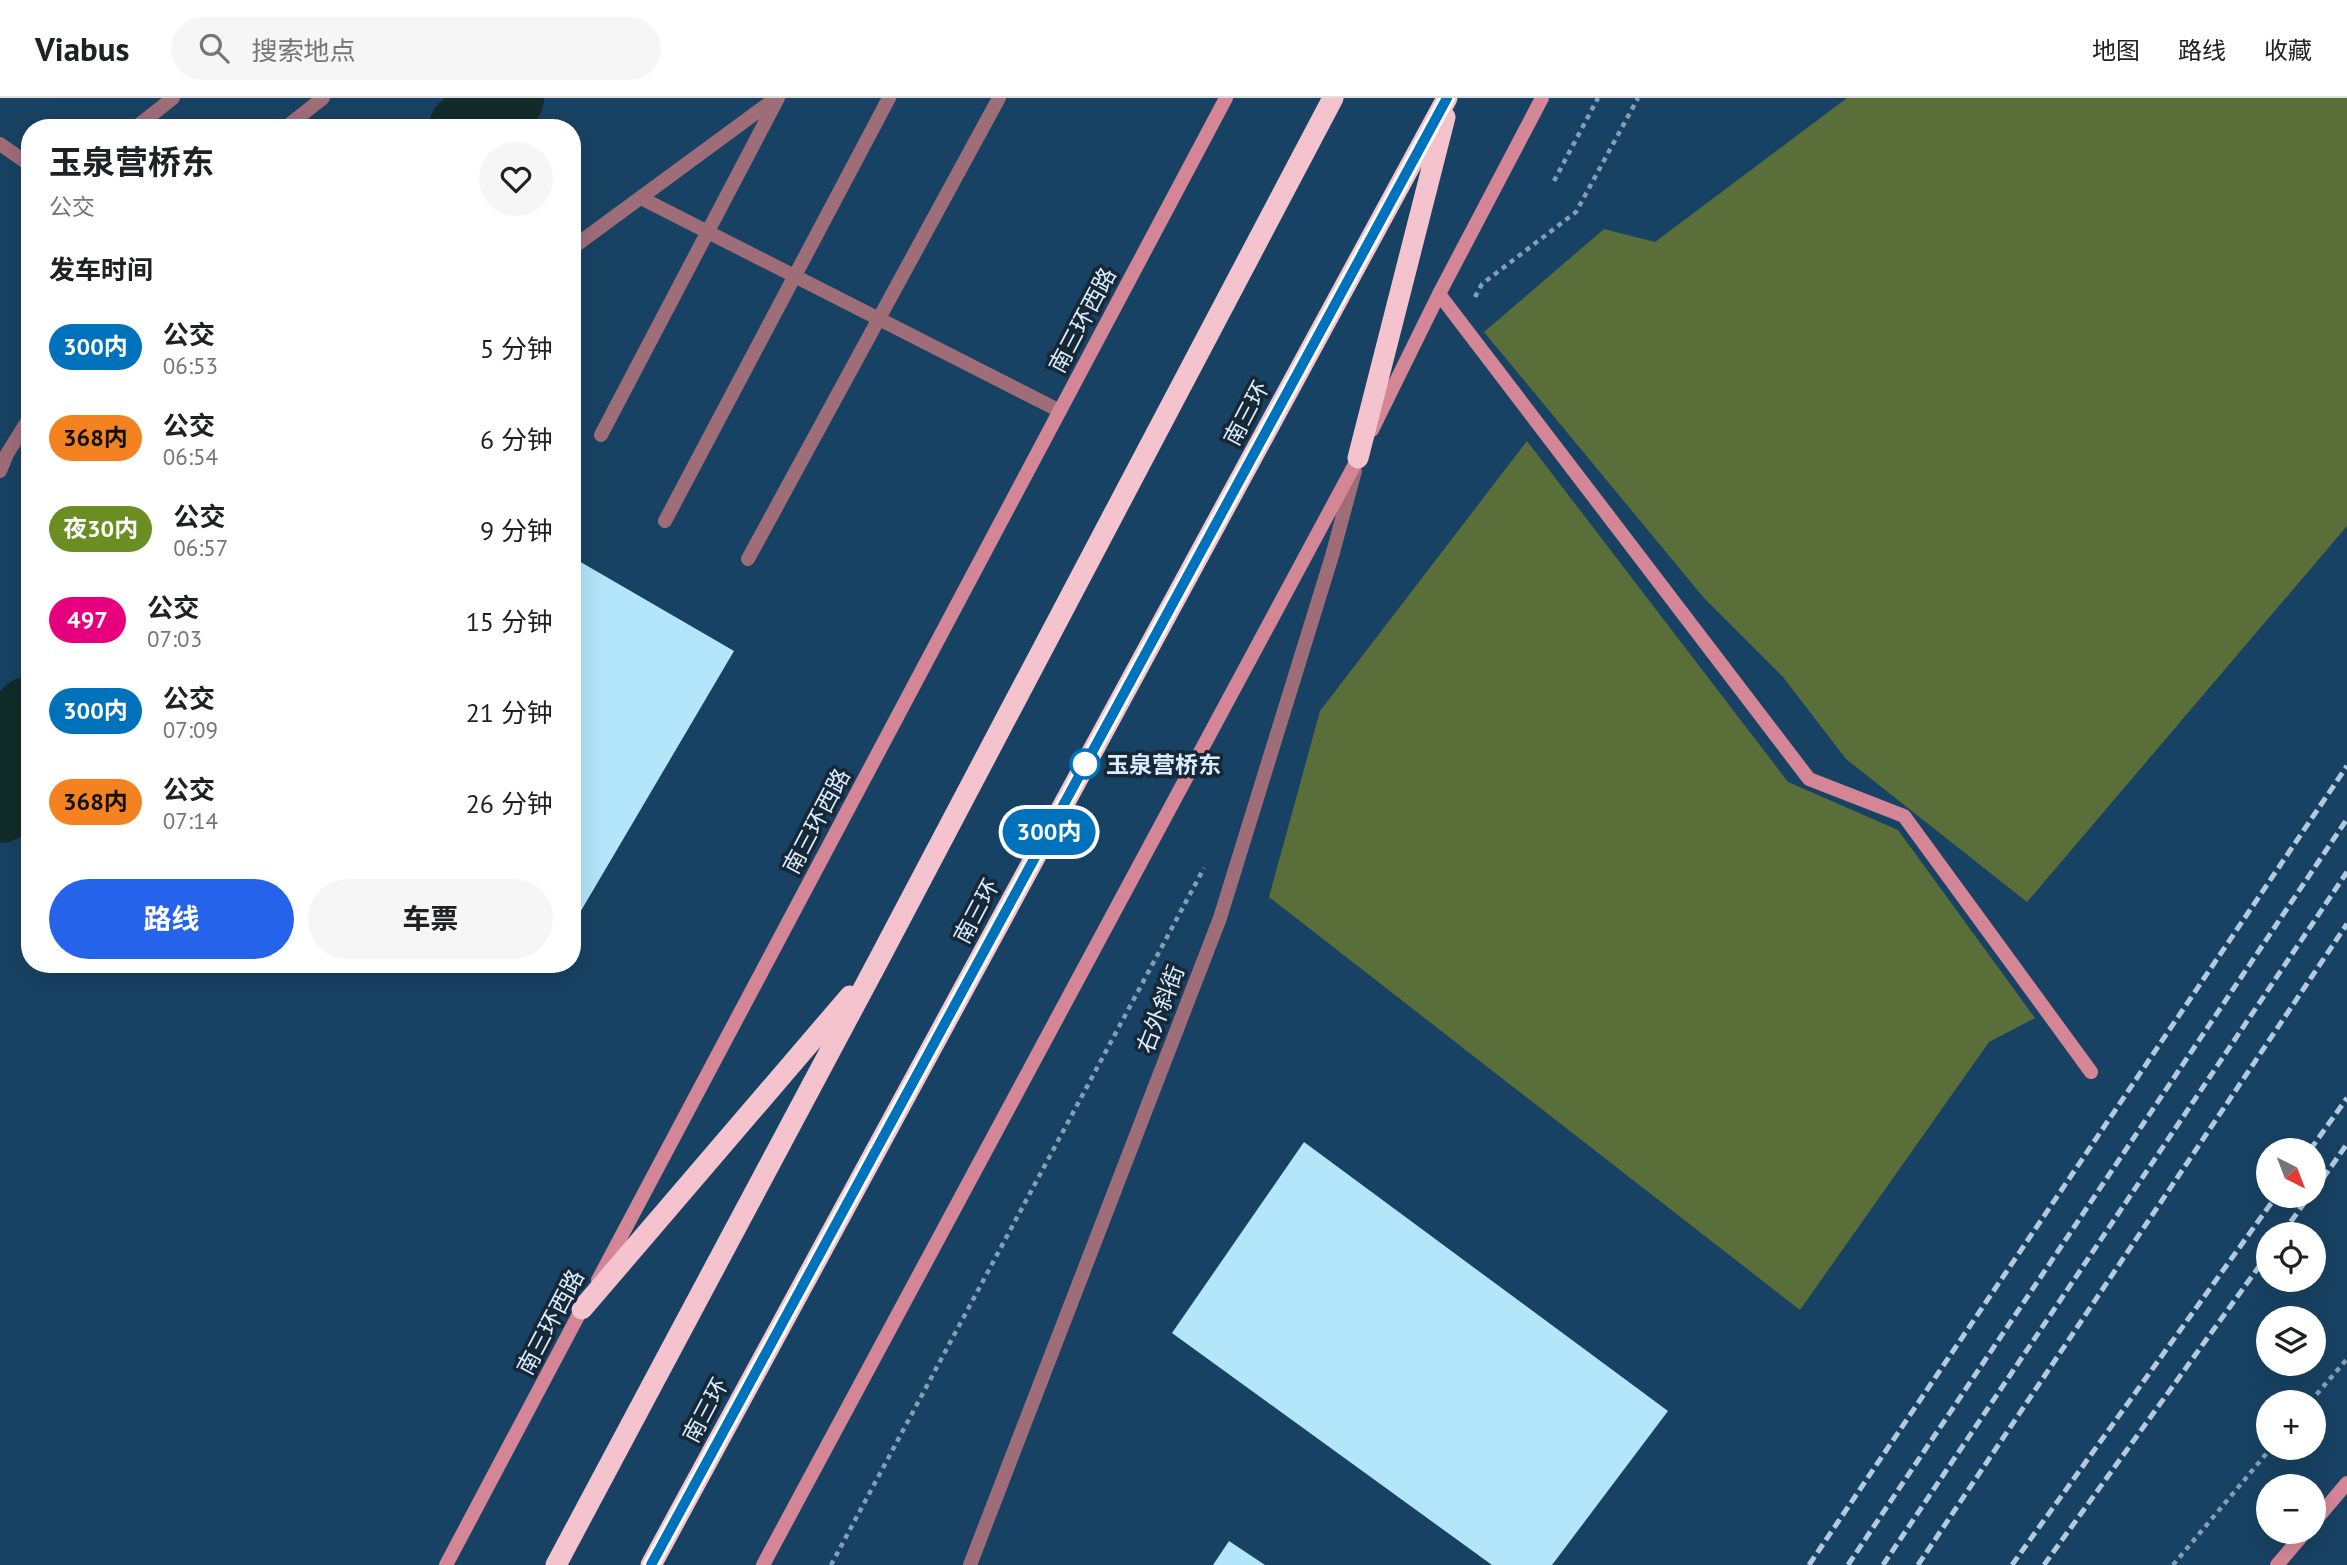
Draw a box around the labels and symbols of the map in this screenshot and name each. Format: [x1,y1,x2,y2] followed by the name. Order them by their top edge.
[1042,262,1122,378] street label: 南三环西路
[1217,376,1275,450] street label: 南三环
[1070,749,1100,779] marker: 玉泉营桥东
[1106,750,1221,779] place label: 玉泉营桥东
[776,763,856,879] street label: 南三环西路
[1000,809,1098,855] line badge: 300内
[947,874,1005,948] street label: 南三环
[1130,961,1190,1057] street label: 右外斜街
[2256,1138,2326,1208] north arrow
[510,1264,590,1380] street label: 南三环西路
[676,1373,734,1447] street label: 南三环

